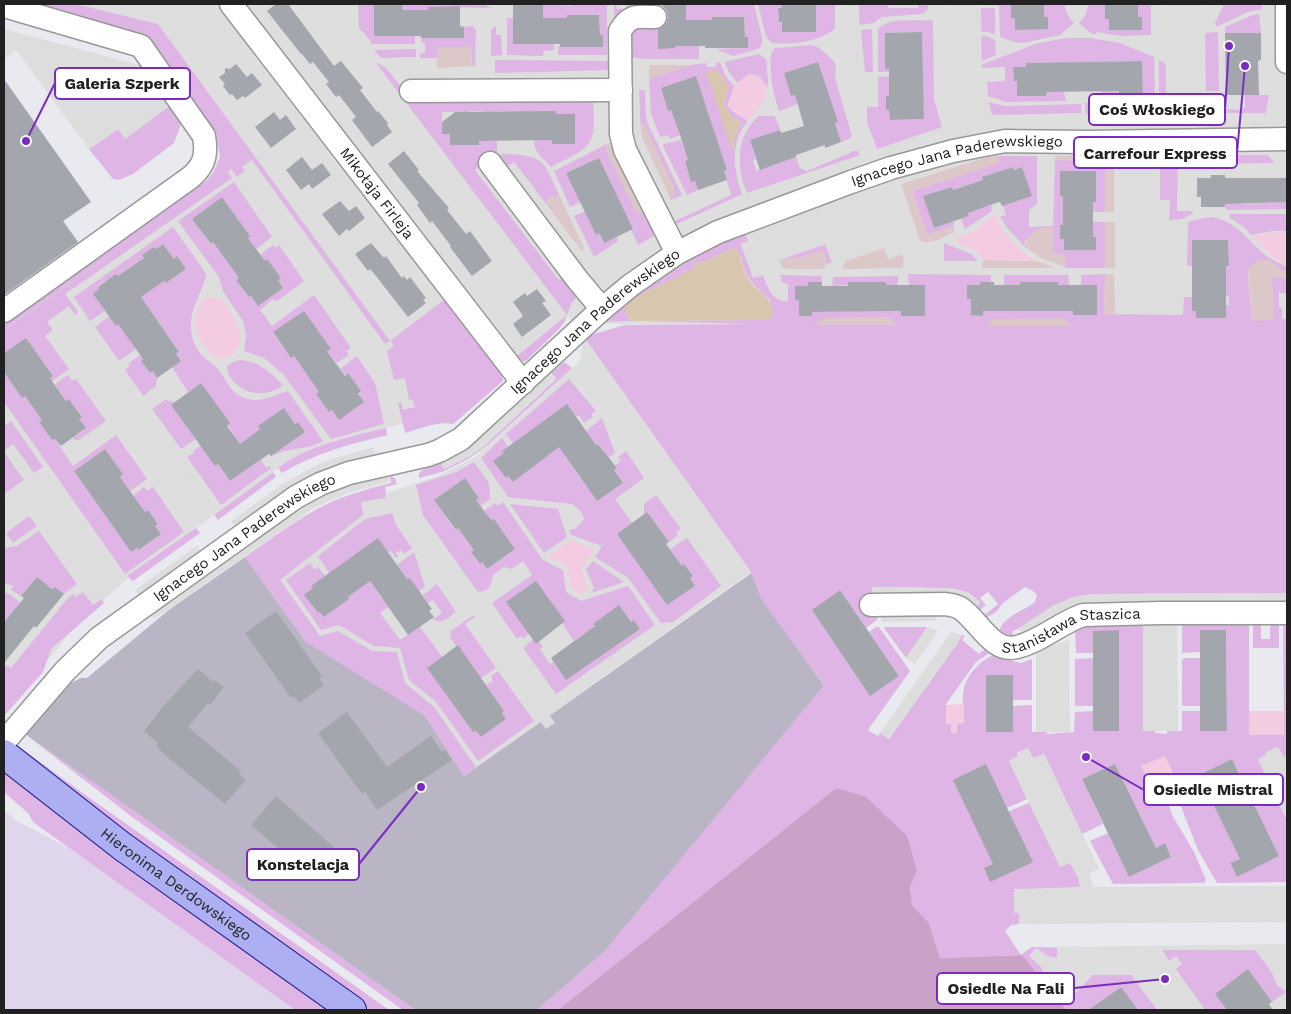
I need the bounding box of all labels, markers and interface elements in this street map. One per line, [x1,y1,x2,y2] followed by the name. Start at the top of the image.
[55,68,190,99] callout: Galeria Szperk
[64,74,180,93] text: Galeria Szperk
[1089,94,1225,125] callout: Coś Włoskiego
[1099,100,1215,119] text: Coś Włoskiego
[849,132,1063,190] street label: Ignacego Jana Paderewskiego
[1074,137,1237,168] callout: Carrefour Express
[336,144,418,243] street label: Mikołaja Firleja
[1084,144,1227,163] text: Carrefour Express
[507,245,683,398] street label: Ignacego Jana Paderewskiego
[150,470,338,605] street label: Ignacego Jana Paderewskiego
[1000,605,1141,657] street label: Stanisława Staszica
[1144,774,1283,805] callout: Osiedle Mistral
[1153,780,1273,799] text: Osiedle Mistral
[97,824,255,945] street label: Hieronima Derdowskiego
[247,849,359,880] callout: Konstelacja
[257,855,350,874] text: Konstelacja
[937,973,1074,1004] callout: Osiedle Na Fali
[947,979,1065,998] text: Osiedle Na Fali

